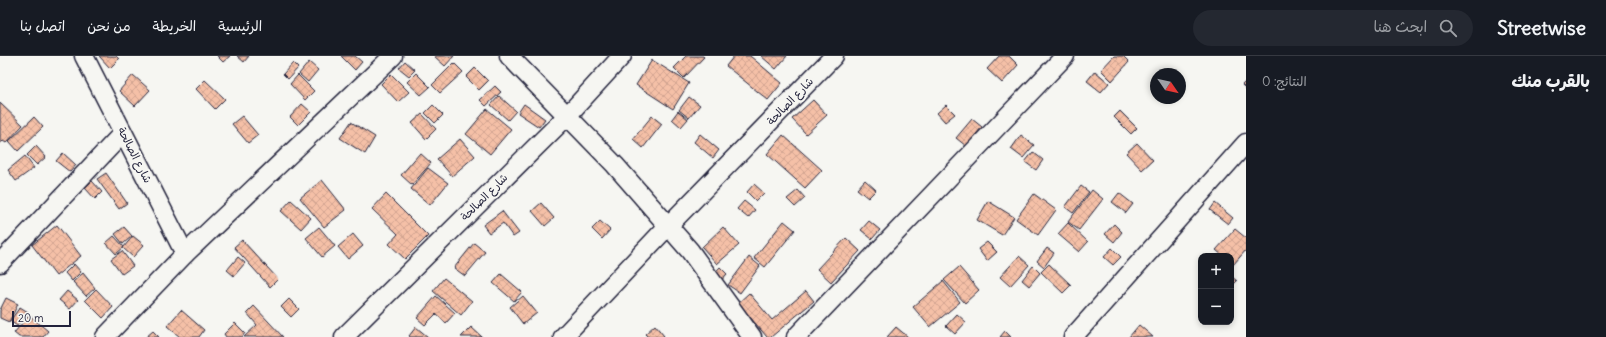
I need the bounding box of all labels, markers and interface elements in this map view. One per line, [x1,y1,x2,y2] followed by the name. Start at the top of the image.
[1193,10,1473,46] search box
[1497,16,1586,40] text: Streetwise
[20,17,65,35] text: اتصل بنا
[87,17,131,35] text: من نحن
[153,17,196,35] text: الخريطة
[218,17,262,35] text: الرئيسية
[1373,17,1427,36] text: ابحث هنا
[1437,17,1459,39] icon: search
[1150,68,1186,104] north arrow
[1511,70,1590,92] text: بالقرب منك
[1262,73,1307,90] text: النتائج: 0
[764,74,818,129] street label: شارع الصالحة
[113,125,155,186] street label: شارع الصالحة
[458,171,512,225] street label: شارع الصالحة
[1198,253,1234,325] map controls
[1198,253,1234,289] button: +
[1198,289,1234,325] button: −
[12,309,71,328] scale bar
[18,311,44,325] text: 20 m

